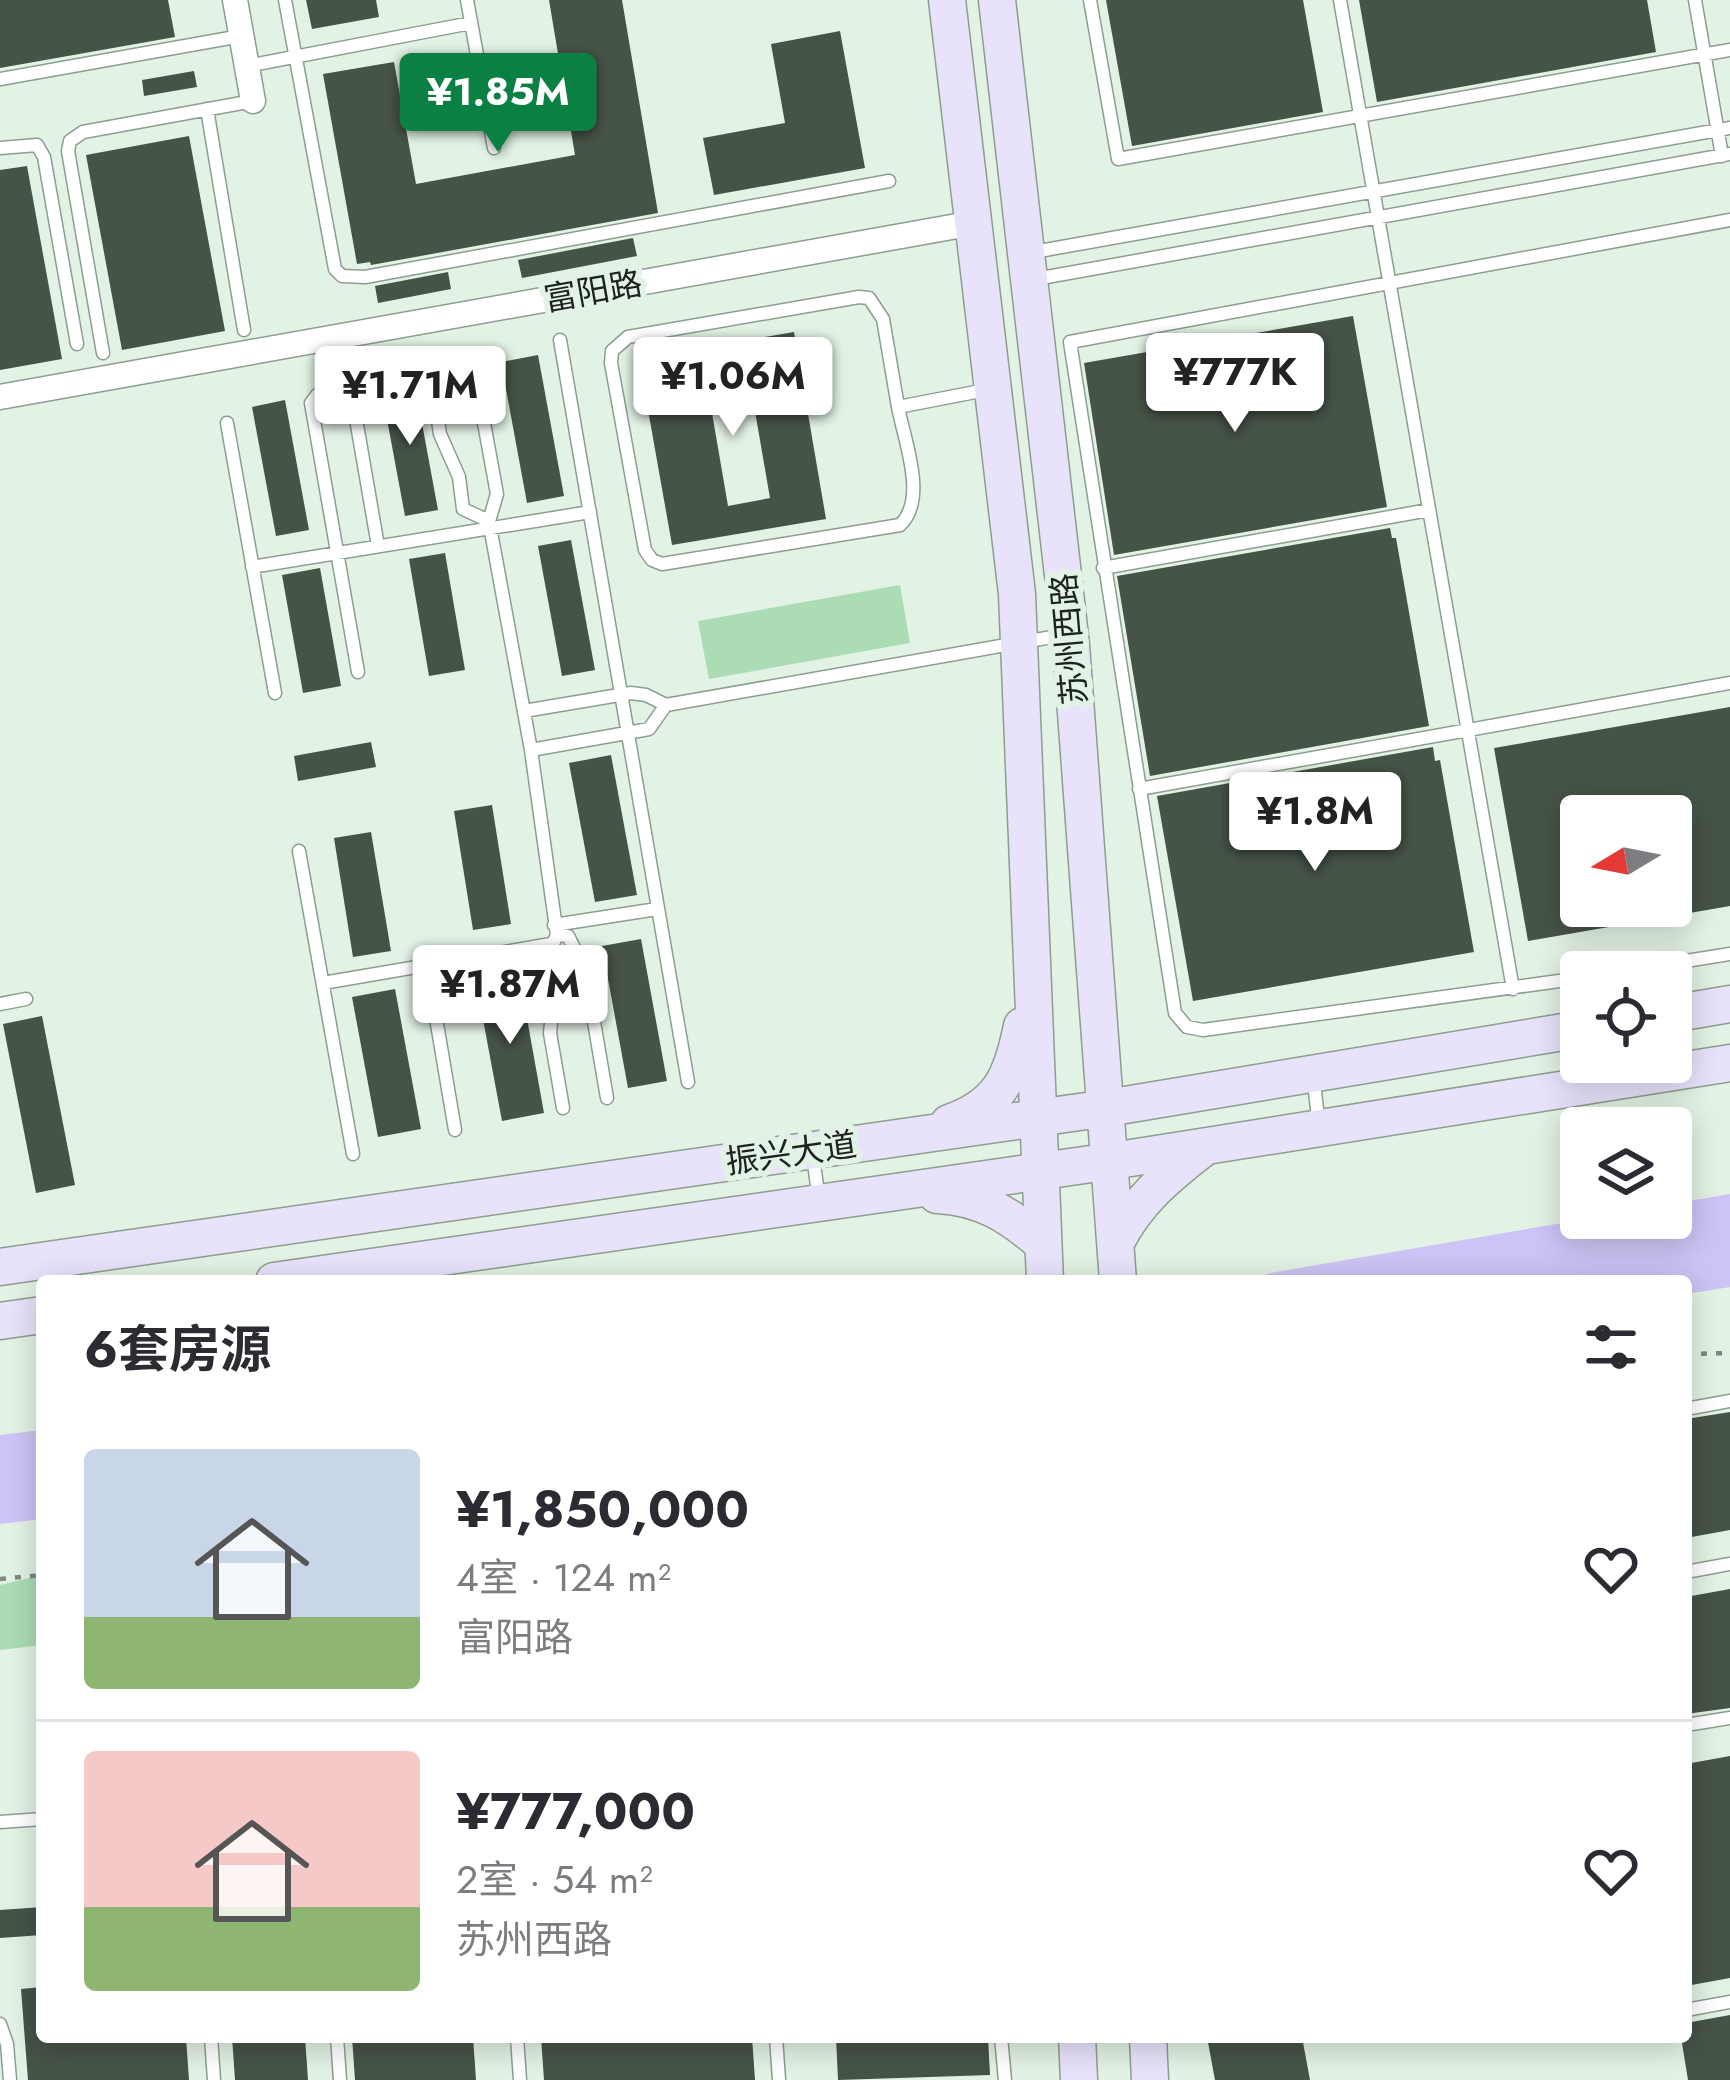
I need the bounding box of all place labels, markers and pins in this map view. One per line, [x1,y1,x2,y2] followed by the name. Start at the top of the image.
[400,53,596,155] pin: ¥1.85M
[1151,333,1319,435] pin: ¥777K
[635,337,831,439] pin: ¥1.06M
[312,346,508,448] pin: ¥1.71M
[1231,772,1399,874] pin: ¥1.8M
[412,945,608,1047] pin: ¥1.87M

